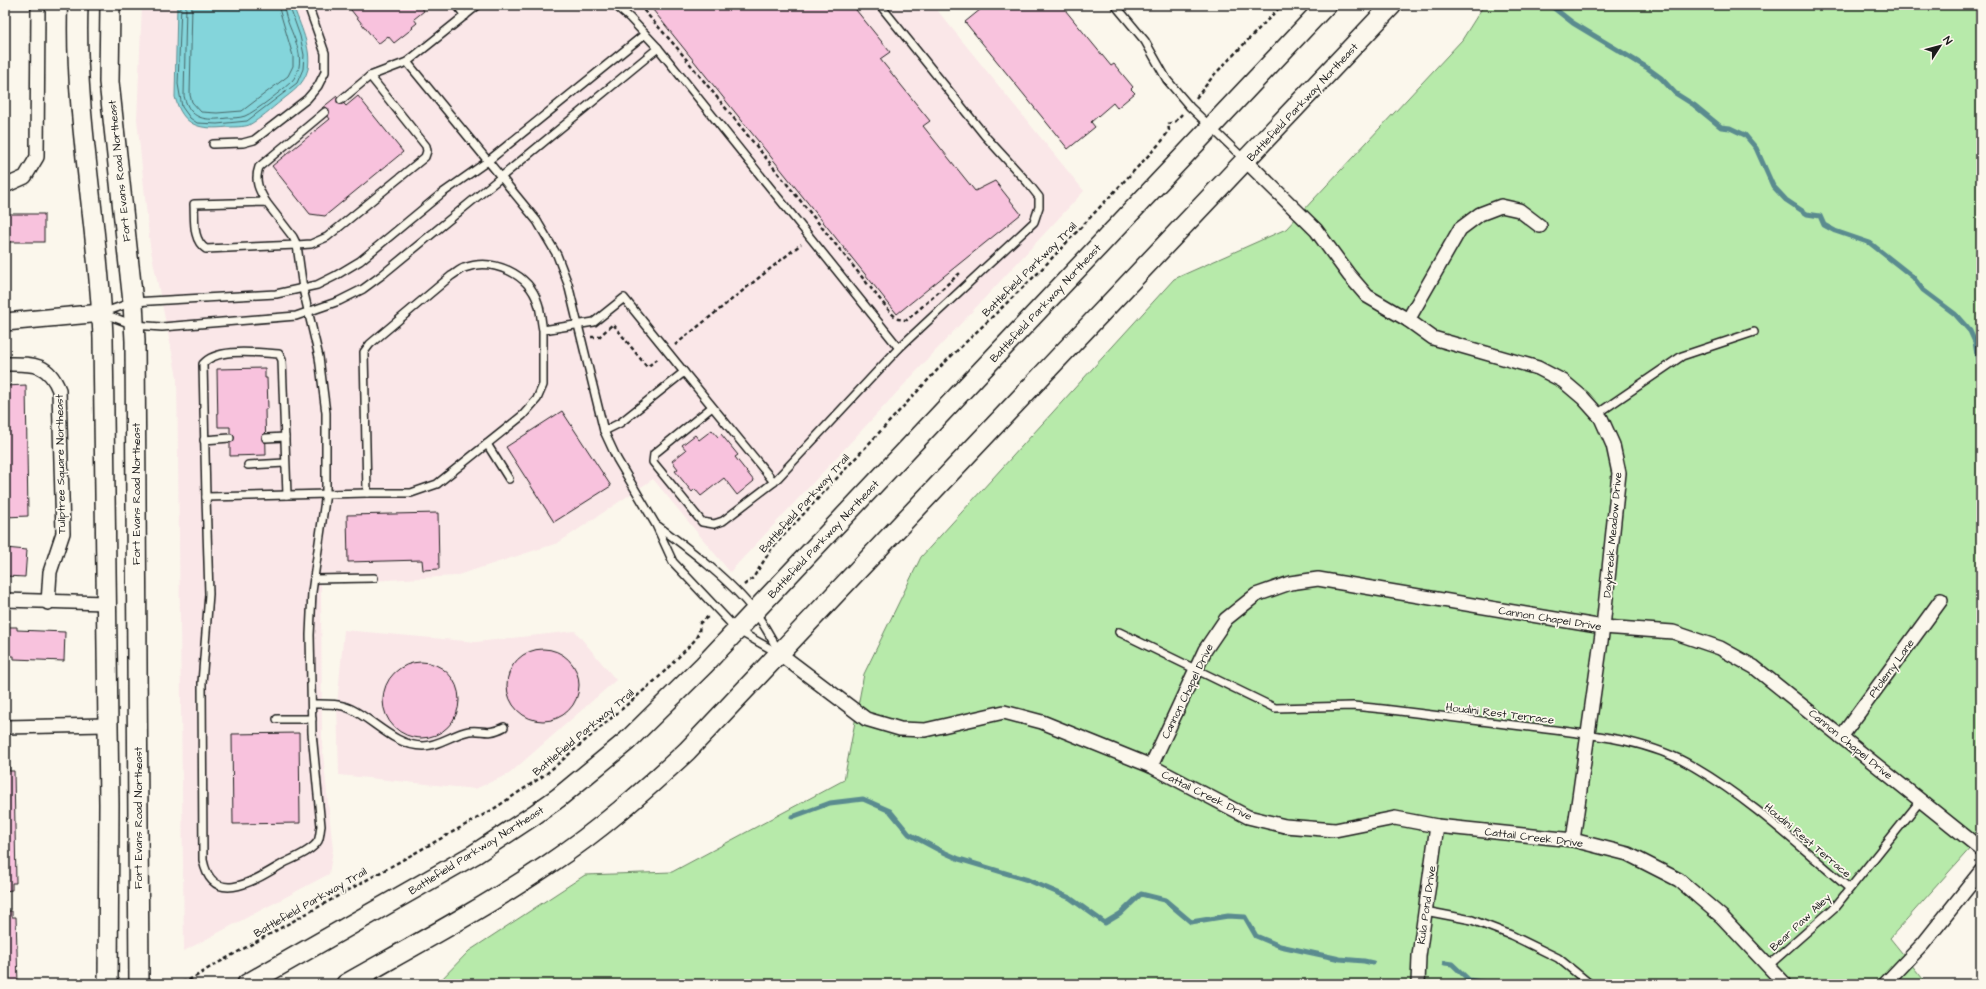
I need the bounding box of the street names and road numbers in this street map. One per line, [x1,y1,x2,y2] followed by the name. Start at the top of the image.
[1243,39,1362,165] street label: Battlefield Parkway Northeast
[105,99,134,242] street label: Fort Evans Road Northeast
[979,219,1081,321] street label: Battlefield Parkway Trail
[986,240,1105,366] street label: Battlefield Parkway Northeast
[52,393,69,534] street label: Tuliptree Square Northeast
[129,422,144,565] street label: Fort Evans Road Northeast
[756,450,854,557] street label: Battlefield Parkway Trail
[1600,472,1626,599] street label: Daybreak Meadow Drive
[764,476,883,602] street label: Battlefield Parkway Northeast
[1497,603,1603,634] street label: Cannon Chapel Drive
[1865,636,1919,701] street label: Ptolemy Lane
[1158,641,1217,741] street label: Cannon Chapel Drive
[529,685,638,780] street label: Battlefield Parkway Trail
[1445,699,1555,728] street label: Houdini Rest Terrace
[1806,706,1896,783] street label: Cannon Chapel Drive
[131,746,146,889] street label: Fort Evans Road Northeast
[1159,767,1255,824] street label: Cattail Creek Drive
[1761,800,1854,881] street label: Houdini Rest Terrace
[406,802,548,899] street label: Battlefield Parkway Northeast
[1484,824,1584,851] street label: Cattail Creek Drive
[251,864,370,942] street label: Battlefield Parkway Trail
[1414,865,1439,945] street label: Kula Pond Drive
[1767,890,1835,955] street label: Bear Paw Alley

